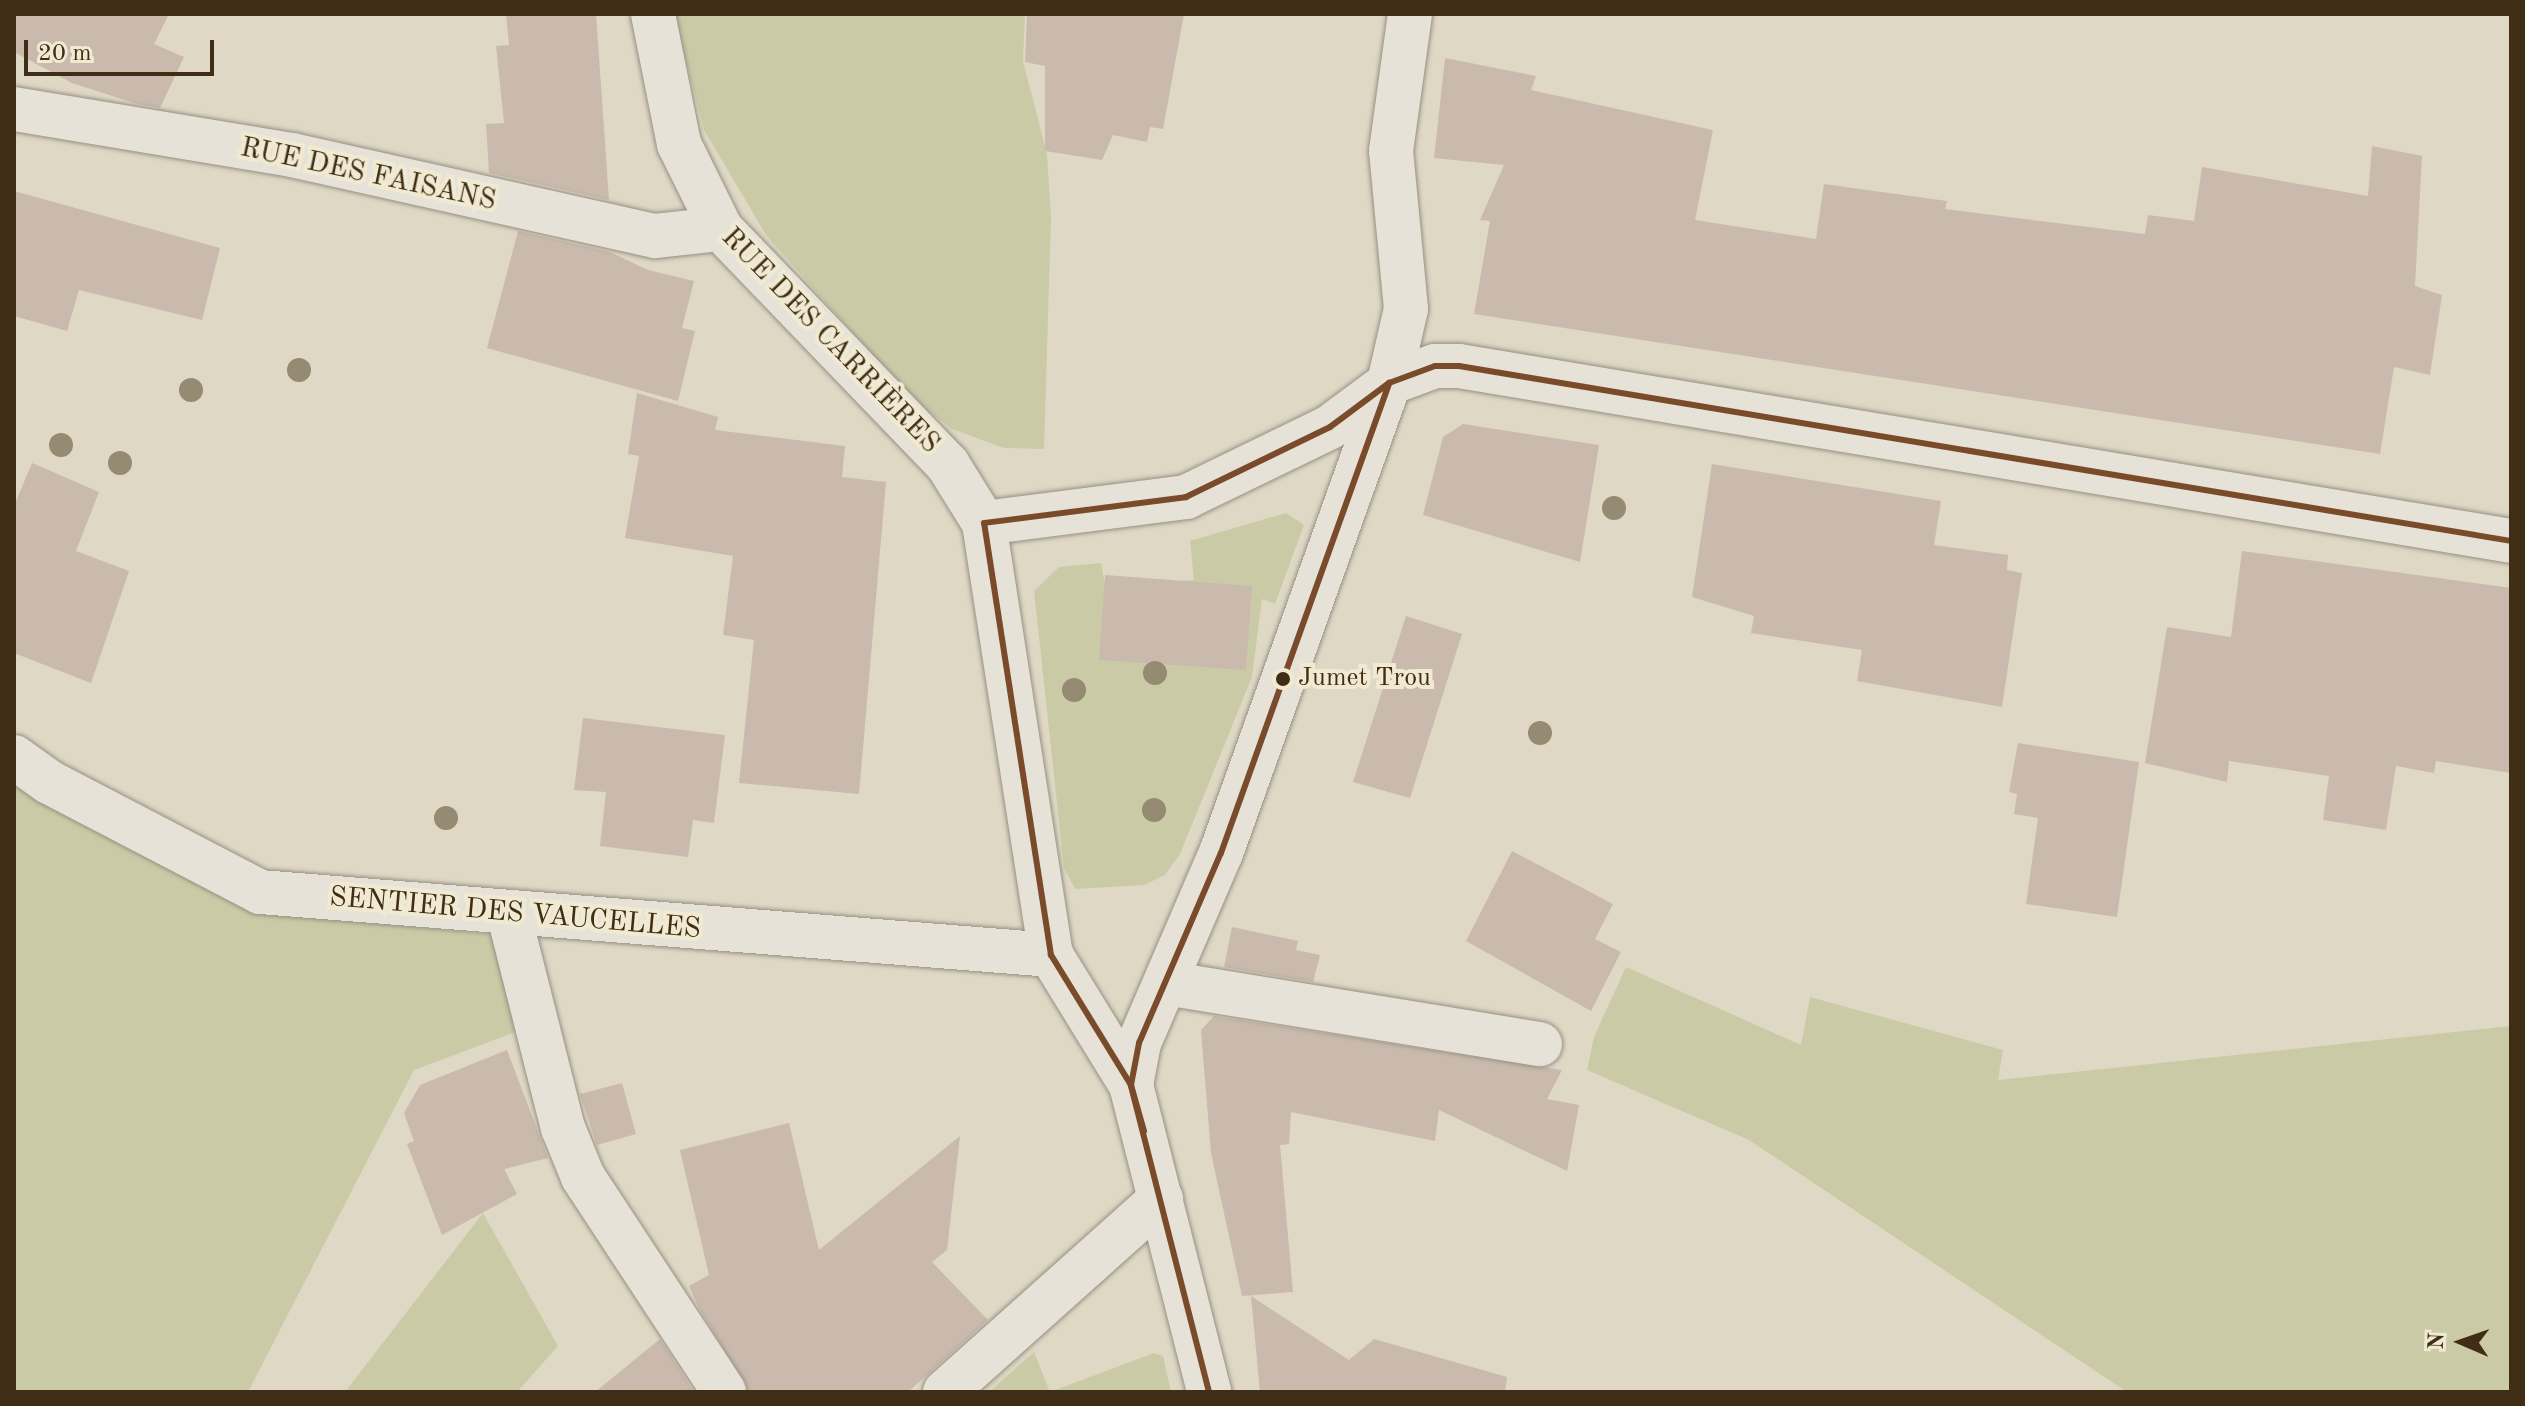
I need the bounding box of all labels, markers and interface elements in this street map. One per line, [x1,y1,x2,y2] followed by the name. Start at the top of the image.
[28,24,218,74] scale bar
[38,42,92,66] text: 20 m
[237,132,499,218] street label: RUE DES FAISANS
[714,221,946,461] street label: RUE DES CARRIÈRES
[1298,663,1431,695] place label: Jumet Trou
[1275,671,1291,687] marker: Jumet Trou
[328,881,702,947] street label: SENTIER DES VAUCELLES
[2421,1302,2501,1382] north arrow
[2426,1332,2448,1350] text: N

